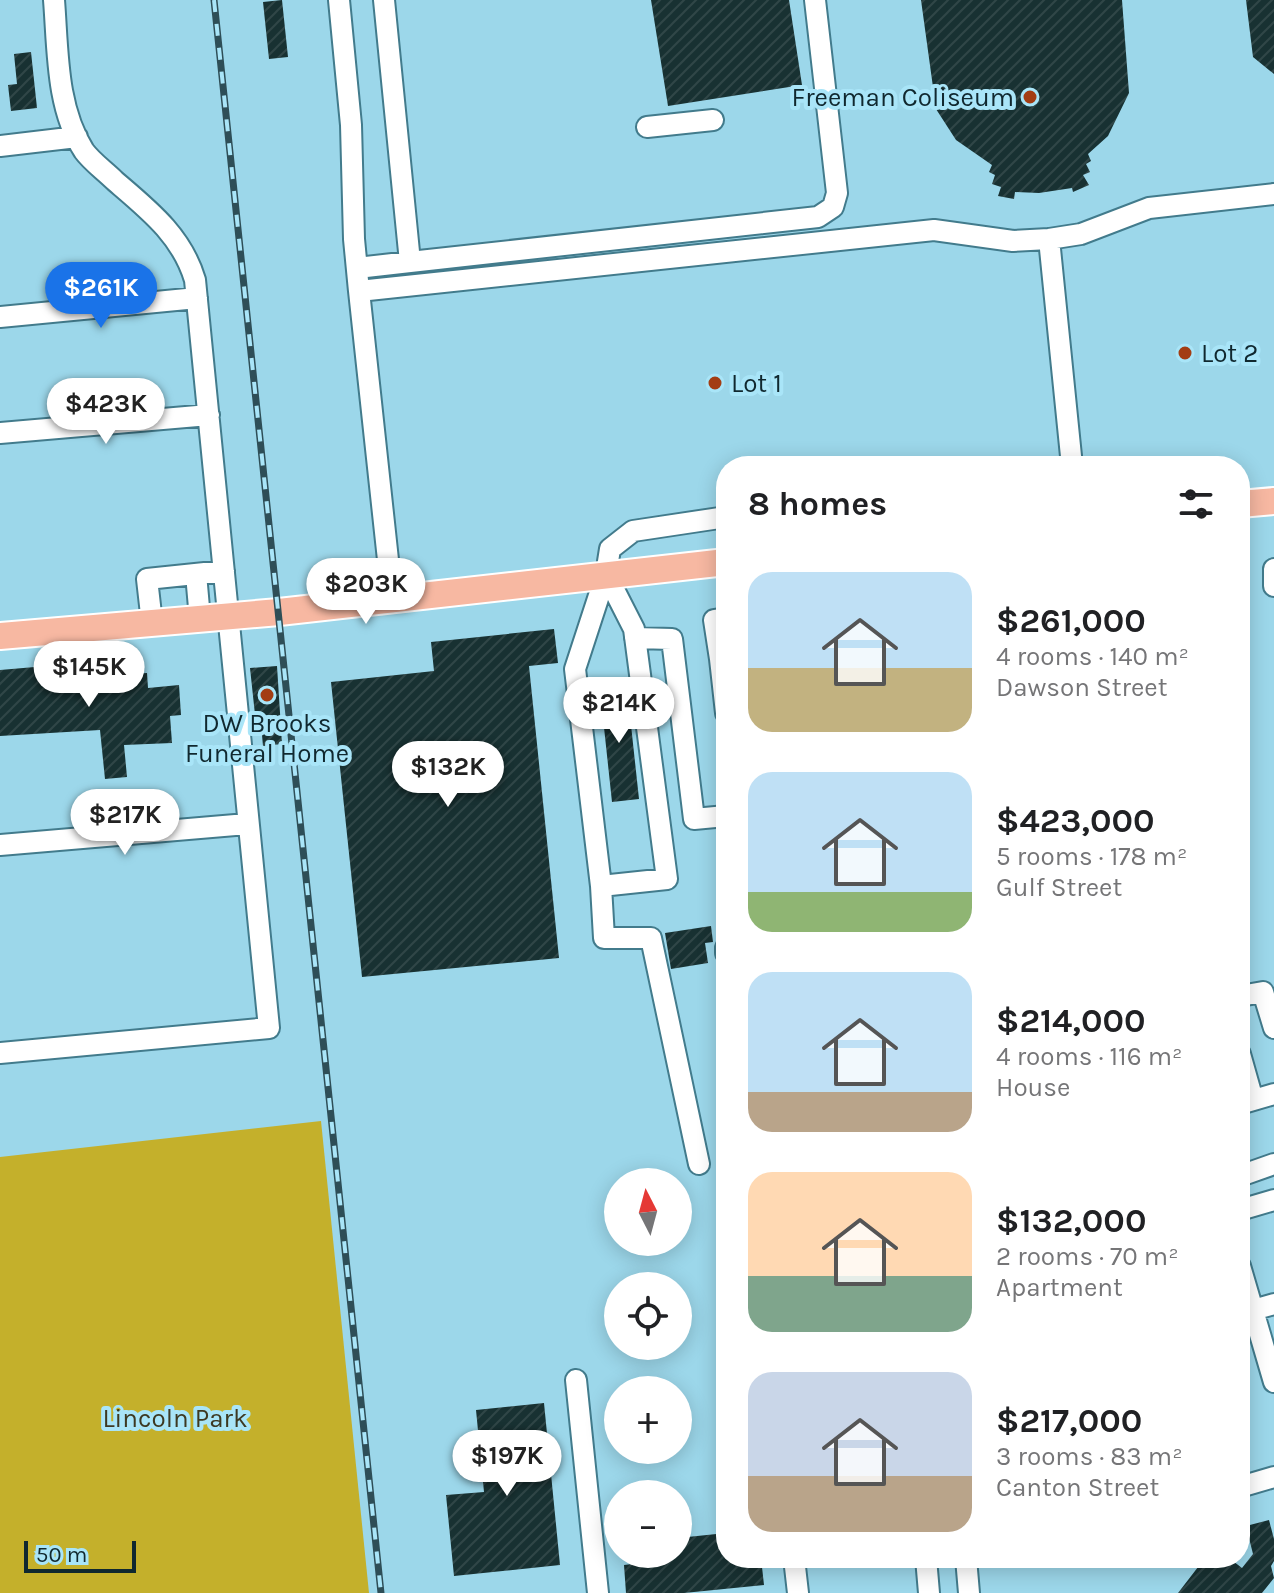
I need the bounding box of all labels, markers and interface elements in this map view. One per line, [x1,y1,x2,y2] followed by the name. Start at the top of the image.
[792,82,1014,113] place label: Freeman Coliseum
[1021,88,1039,106] marker: Freeman Coliseum
[45,262,157,330] pin: $261K
[63,272,139,303] text: $261K
[1201,338,1258,369] place label: Lot 2
[1176,344,1194,362] marker: Lot 2
[731,368,782,399] place label: Lot 1
[706,374,724,392] marker: Lot 1
[50,378,162,446] pin: $423K
[65,388,147,419] text: $423K
[1174,482,1218,526] icon: filters
[748,484,887,524] text: 8 homes
[310,558,422,626] pin: $203K
[324,568,408,599] text: $203K
[996,601,1146,641] text: $261,000
[812,604,908,700] icon: home
[33,641,145,709] pin: $145K
[996,641,1189,672] text: 4 rooms · 140 m²
[52,651,126,682] text: $145K
[996,672,1167,703] text: Dawson Street
[563,677,675,745] pin: $214K
[258,686,276,704] marker: DW Brooks Funeral Home
[581,687,657,718] text: $214K
[185,708,349,769] place label: DW Brooks Funeral Home
[392,741,504,809] pin: $132K
[410,751,486,782] text: $132K
[69,789,181,857] pin: $217K
[89,799,161,830] text: $217K
[996,801,1155,841] text: $423,000
[812,804,908,900] icon: home
[996,841,1187,872] text: 5 rooms · 178 m²
[996,872,1122,903] text: Gulf Street
[996,1001,1145,1041] text: $214,000
[812,1004,908,1100] icon: home
[996,1041,1183,1072] text: 4 rooms · 116 m²
[996,1072,1070,1103] text: House
[604,1168,692,1256] north arrow
[604,1168,692,1568] map controls
[996,1201,1146,1241] text: $132,000
[812,1204,908,1300] icon: home
[996,1241,1179,1272] text: 2 rooms · 70 m²
[604,1272,692,1360] button: locate
[996,1272,1123,1303] text: Apartment
[604,1376,692,1464] button: +
[996,1401,1142,1441] text: $217,000
[102,1403,248,1434] park label: Lincoln Park
[812,1404,908,1500] icon: home
[451,1430,563,1498] pin: $197K
[471,1440,543,1471] text: $197K
[996,1441,1183,1472] text: 3 rooms · 83 m²
[996,1472,1159,1503] text: Canton Street
[604,1480,692,1568] button: −
[24,1537,136,1573] scale bar
[36,1542,87,1568] text: 50 m

